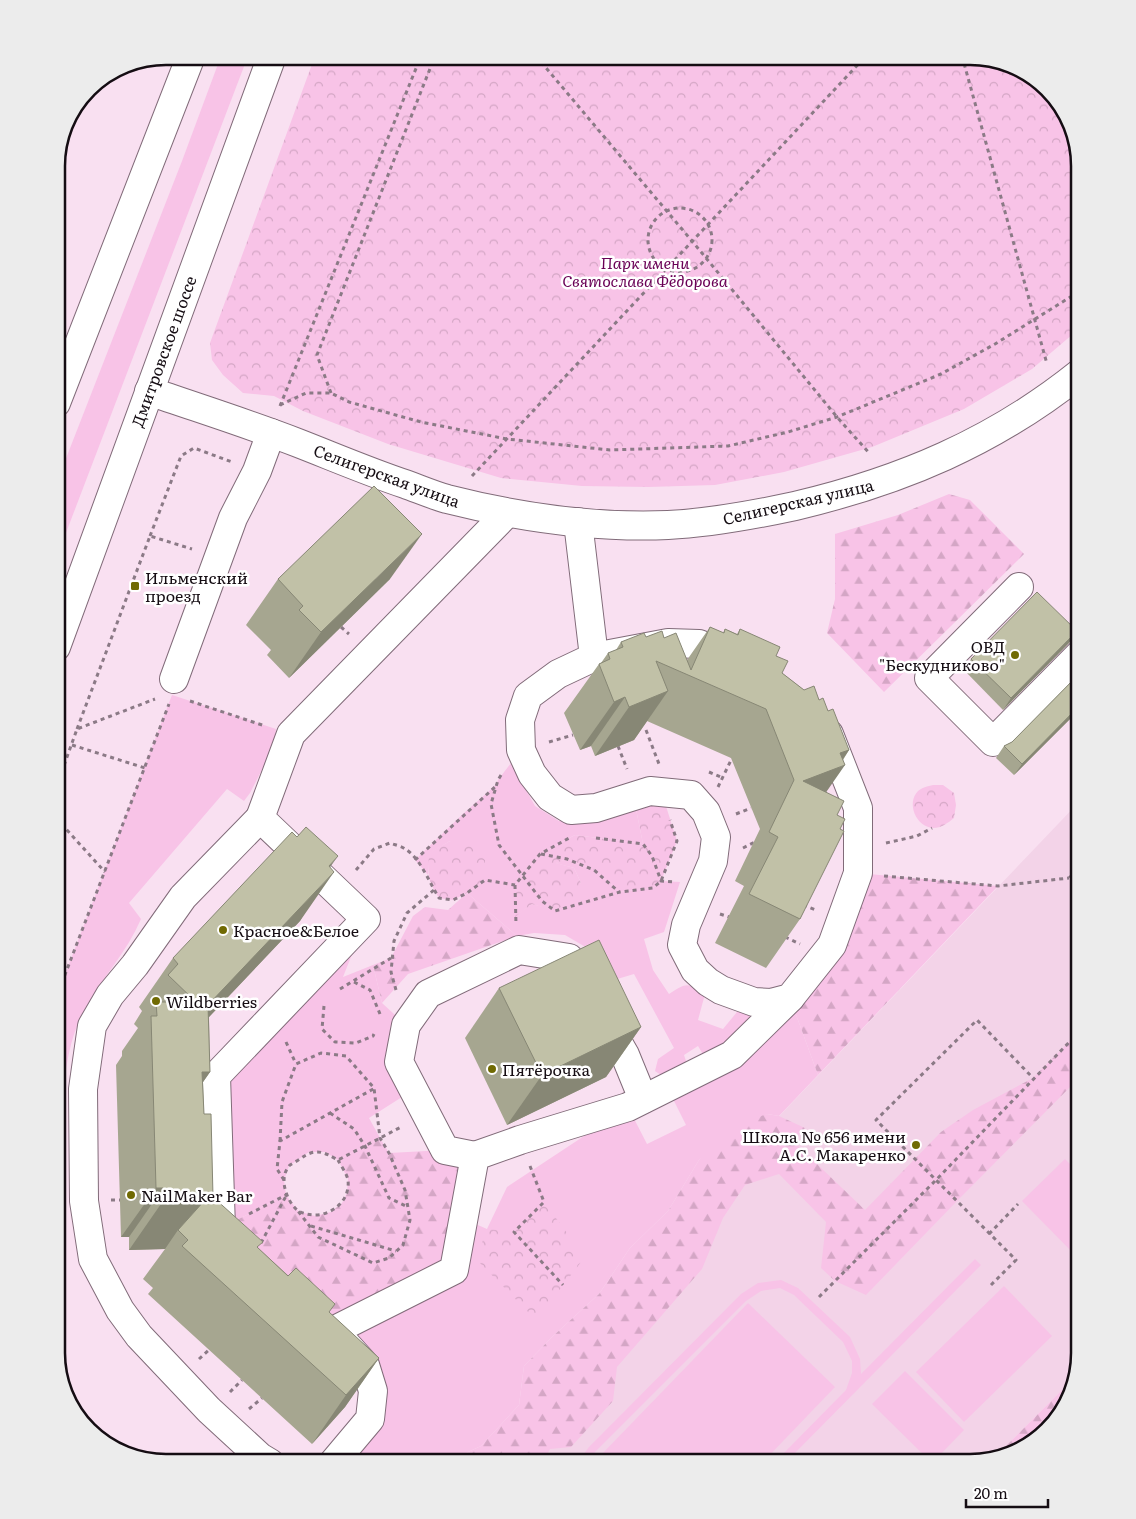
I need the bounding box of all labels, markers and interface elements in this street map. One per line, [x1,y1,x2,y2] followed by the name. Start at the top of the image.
[562,250,729,292] park label: Парк имени Святослава Фёдорова
[124,272,202,430] street label: Дмитровское шоссе
[310,437,464,513] street label: Селигерская улица
[720,472,876,530] street label: Селигерская улица
[145,565,248,607] place label: Ильменский проезд
[129,580,141,592] marker: Ильменский проезд
[879,634,1005,676] place label: ОВД "Бескудниково"
[1009,649,1021,661] marker: ОВД "Бескудниково"
[233,918,359,942] place label: Красное&Белое
[217,924,229,936] marker: Красное&Белое
[166,989,257,1013] place label: Wildberries
[150,995,162,1007] marker: Wildberries
[502,1057,590,1081] place label: Пятёрочка
[486,1063,498,1075] marker: Пятёрочка
[742,1124,906,1166] place label: Школа № 656 имени А.С. Макаренко
[910,1139,922,1151] marker: Школа № 656 имени А.С. Макаренко
[141,1183,253,1207] place label: NailMaker Bar
[125,1189,137,1201] marker: NailMaker Bar
[966,1476,1048,1508] scale bar
[974,1481,1008,1504] text: 20 m

